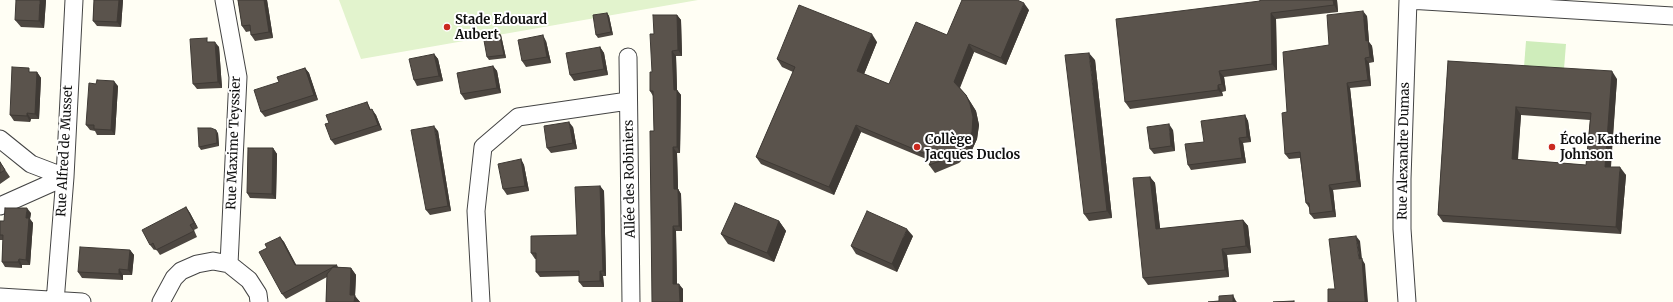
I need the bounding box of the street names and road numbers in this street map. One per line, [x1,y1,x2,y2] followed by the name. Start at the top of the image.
[224,76,244,210] street label: Rue Maxime Teyssier
[1395,82,1413,220] street label: Rue Alexandre Dumas
[54,85,76,217] street label: Rue Alfred de Musset
[621,120,639,238] street label: Allée des Robiniers

